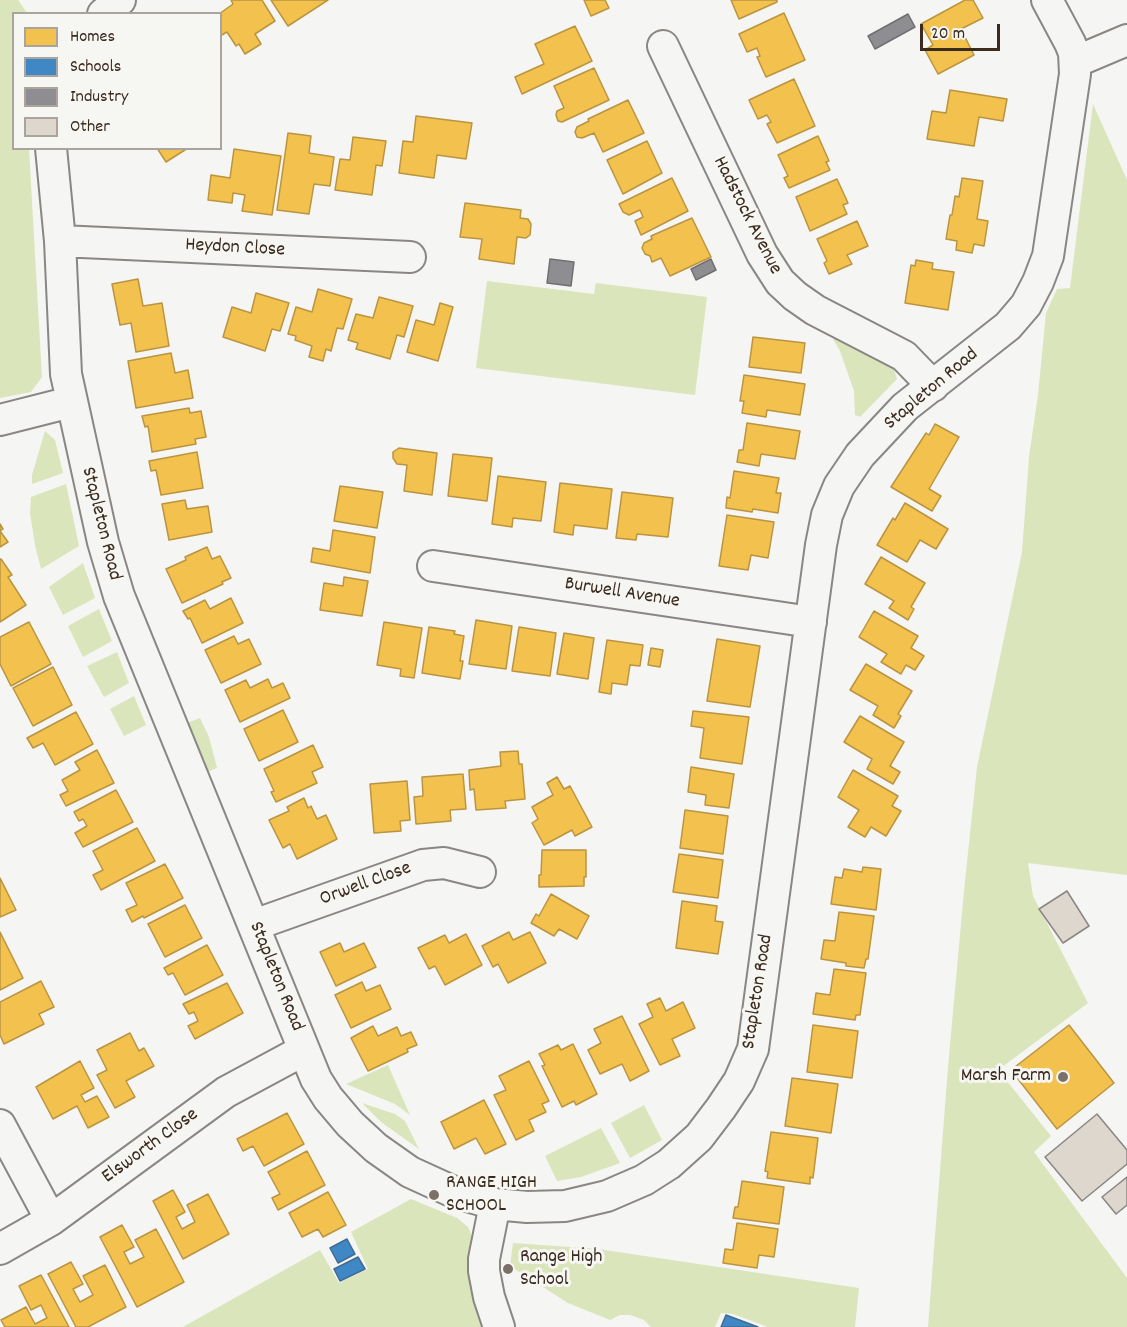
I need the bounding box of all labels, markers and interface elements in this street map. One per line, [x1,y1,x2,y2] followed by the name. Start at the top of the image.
[12,12,222,150] legend
[923,12,1002,50] scale bar
[931,22,965,47] text: 20 m
[70,25,115,50] text: Homes
[70,55,121,80] text: Schools
[70,85,128,110] text: Industry
[70,115,110,140] text: Other
[706,153,786,279] street label: Hadstock Avenue
[184,234,286,264] street label: Heydon Close
[880,344,984,436] street label: Stapleton Road
[74,465,126,583] street label: Stapleton Road
[563,573,681,615] street label: Burwell Avenue
[317,857,415,913] street label: Orwell Close
[242,919,308,1035] street label: Stapleton Road
[738,933,780,1051] street label: Stapleton Road
[961,1065,1051,1089] place label: Marsh Farm
[1056,1070,1070,1084] marker: Marsh Farm
[98,1104,204,1190] street label: Elsworth Close
[446,1172,537,1219] place label: RANGE HIGH SCHOOL
[427,1188,441,1202] marker: RANGE HIGH SCHOOL
[520,1246,602,1293] place label: Range High School
[501,1262,515,1276] marker: Range High School

